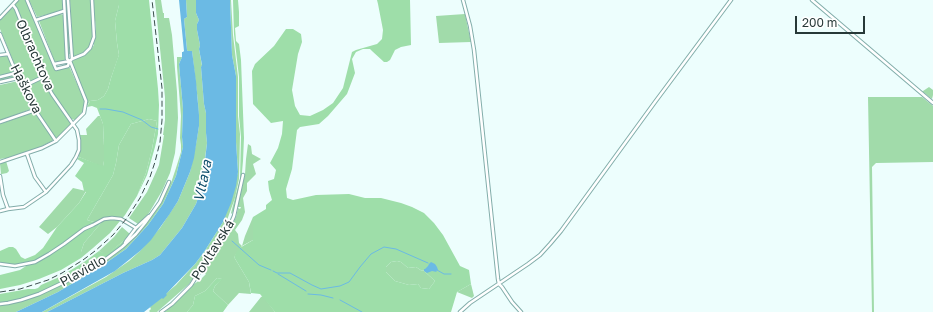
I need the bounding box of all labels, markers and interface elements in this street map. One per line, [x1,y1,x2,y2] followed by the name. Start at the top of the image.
[797,8,867,34] scale bar
[802,15,837,30] text: 200 m
[12,17,58,93] street label: Olbrachtova
[7,62,45,116] street label: Haškova
[190,159,216,203] water label: Vltava
[188,217,238,283] street label: Povltavská
[57,252,109,290] street label: Plavidlo

